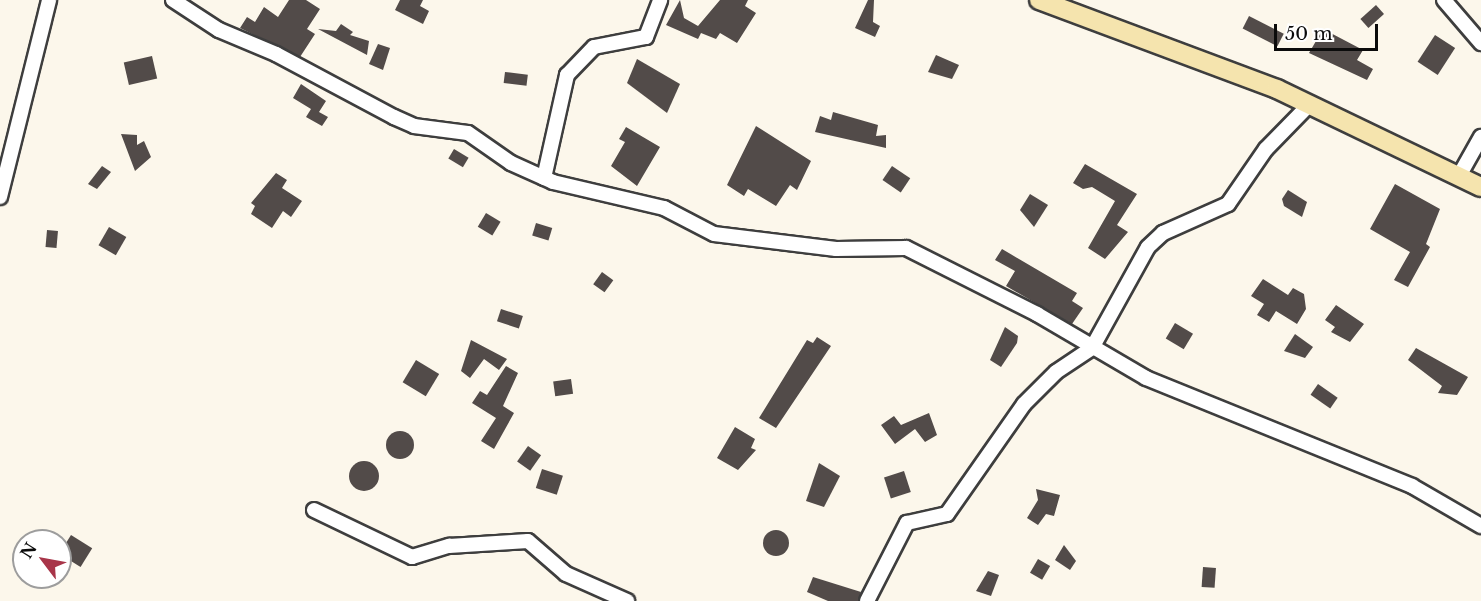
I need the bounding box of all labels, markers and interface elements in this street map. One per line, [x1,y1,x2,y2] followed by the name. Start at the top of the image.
[1277,12,1380,50] scale bar
[1285,23,1333,45] text: 50 m
[12,529,72,589] north arrow
[16,539,41,562] text: N

